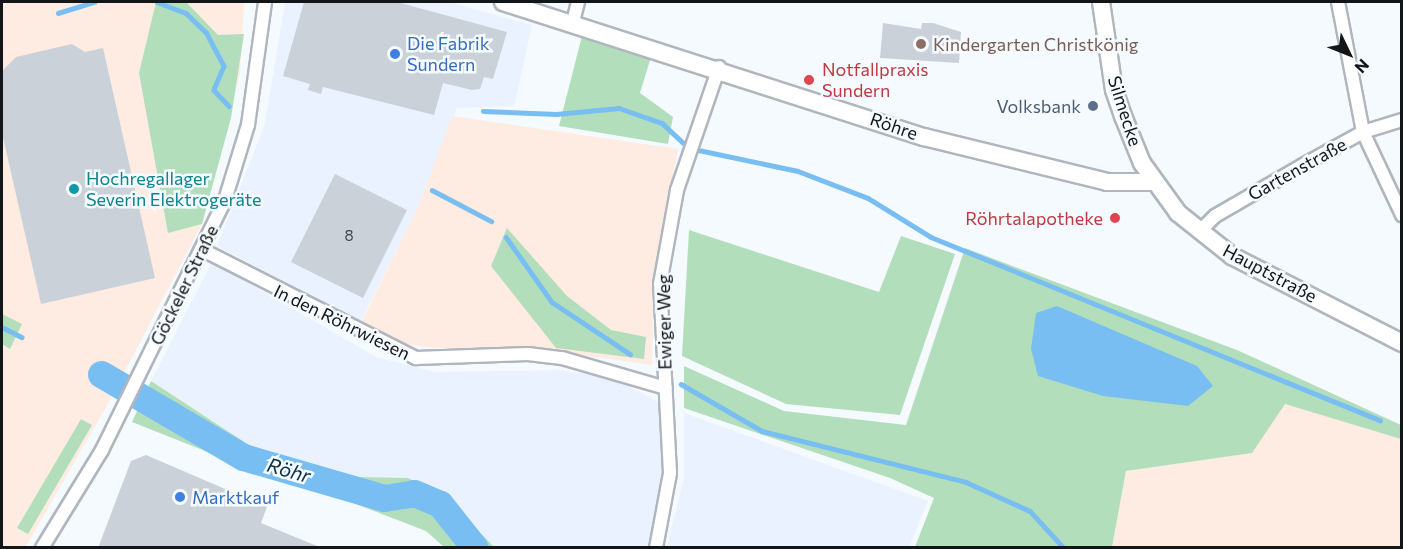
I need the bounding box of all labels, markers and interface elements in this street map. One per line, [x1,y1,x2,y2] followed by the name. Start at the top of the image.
[1319,24,1379,84] north arrow
[407,33,489,76] place label: Die Fabrik Sundern
[933,33,1139,55] place label: Kindergarten Christkönig
[914,37,928,51] marker: Kindergarten Christkönig
[388,47,402,61] marker: Die Fabrik Sundern
[1351,56,1374,77] text: N
[822,59,929,101] place label: Notfallpraxis Sundern
[800,71,818,89] marker: Notfallpraxis Sundern
[1103,73,1147,149] street label: Silmecke
[996,95,1081,117] place label: Volksbank
[1086,99,1100,113] marker: Volksbank
[867,108,921,144] street label: Röhre
[1244,133,1350,205] street label: Gartenstraße
[86,168,261,210] place label: Hochregallager Severin Elektrogeräte
[67,182,81,196] marker: Hochregallager Severin Elektrogeräte
[965,207,1103,229] place label: Röhrtalapotheke
[1108,211,1122,225] marker: Röhrtalapotheke
[146,221,222,349] street label: Göckeler Straße
[344,227,354,245] house number: 8
[1219,239,1321,307] street label: Hauptstraße
[652,274,676,370] street label: Ewiger Weg
[270,280,414,364] street label: In den Röhrwiesen
[264,452,314,488] water label: Röhr
[192,486,279,508] place label: Marktkauf
[173,490,187,504] marker: Marktkauf

